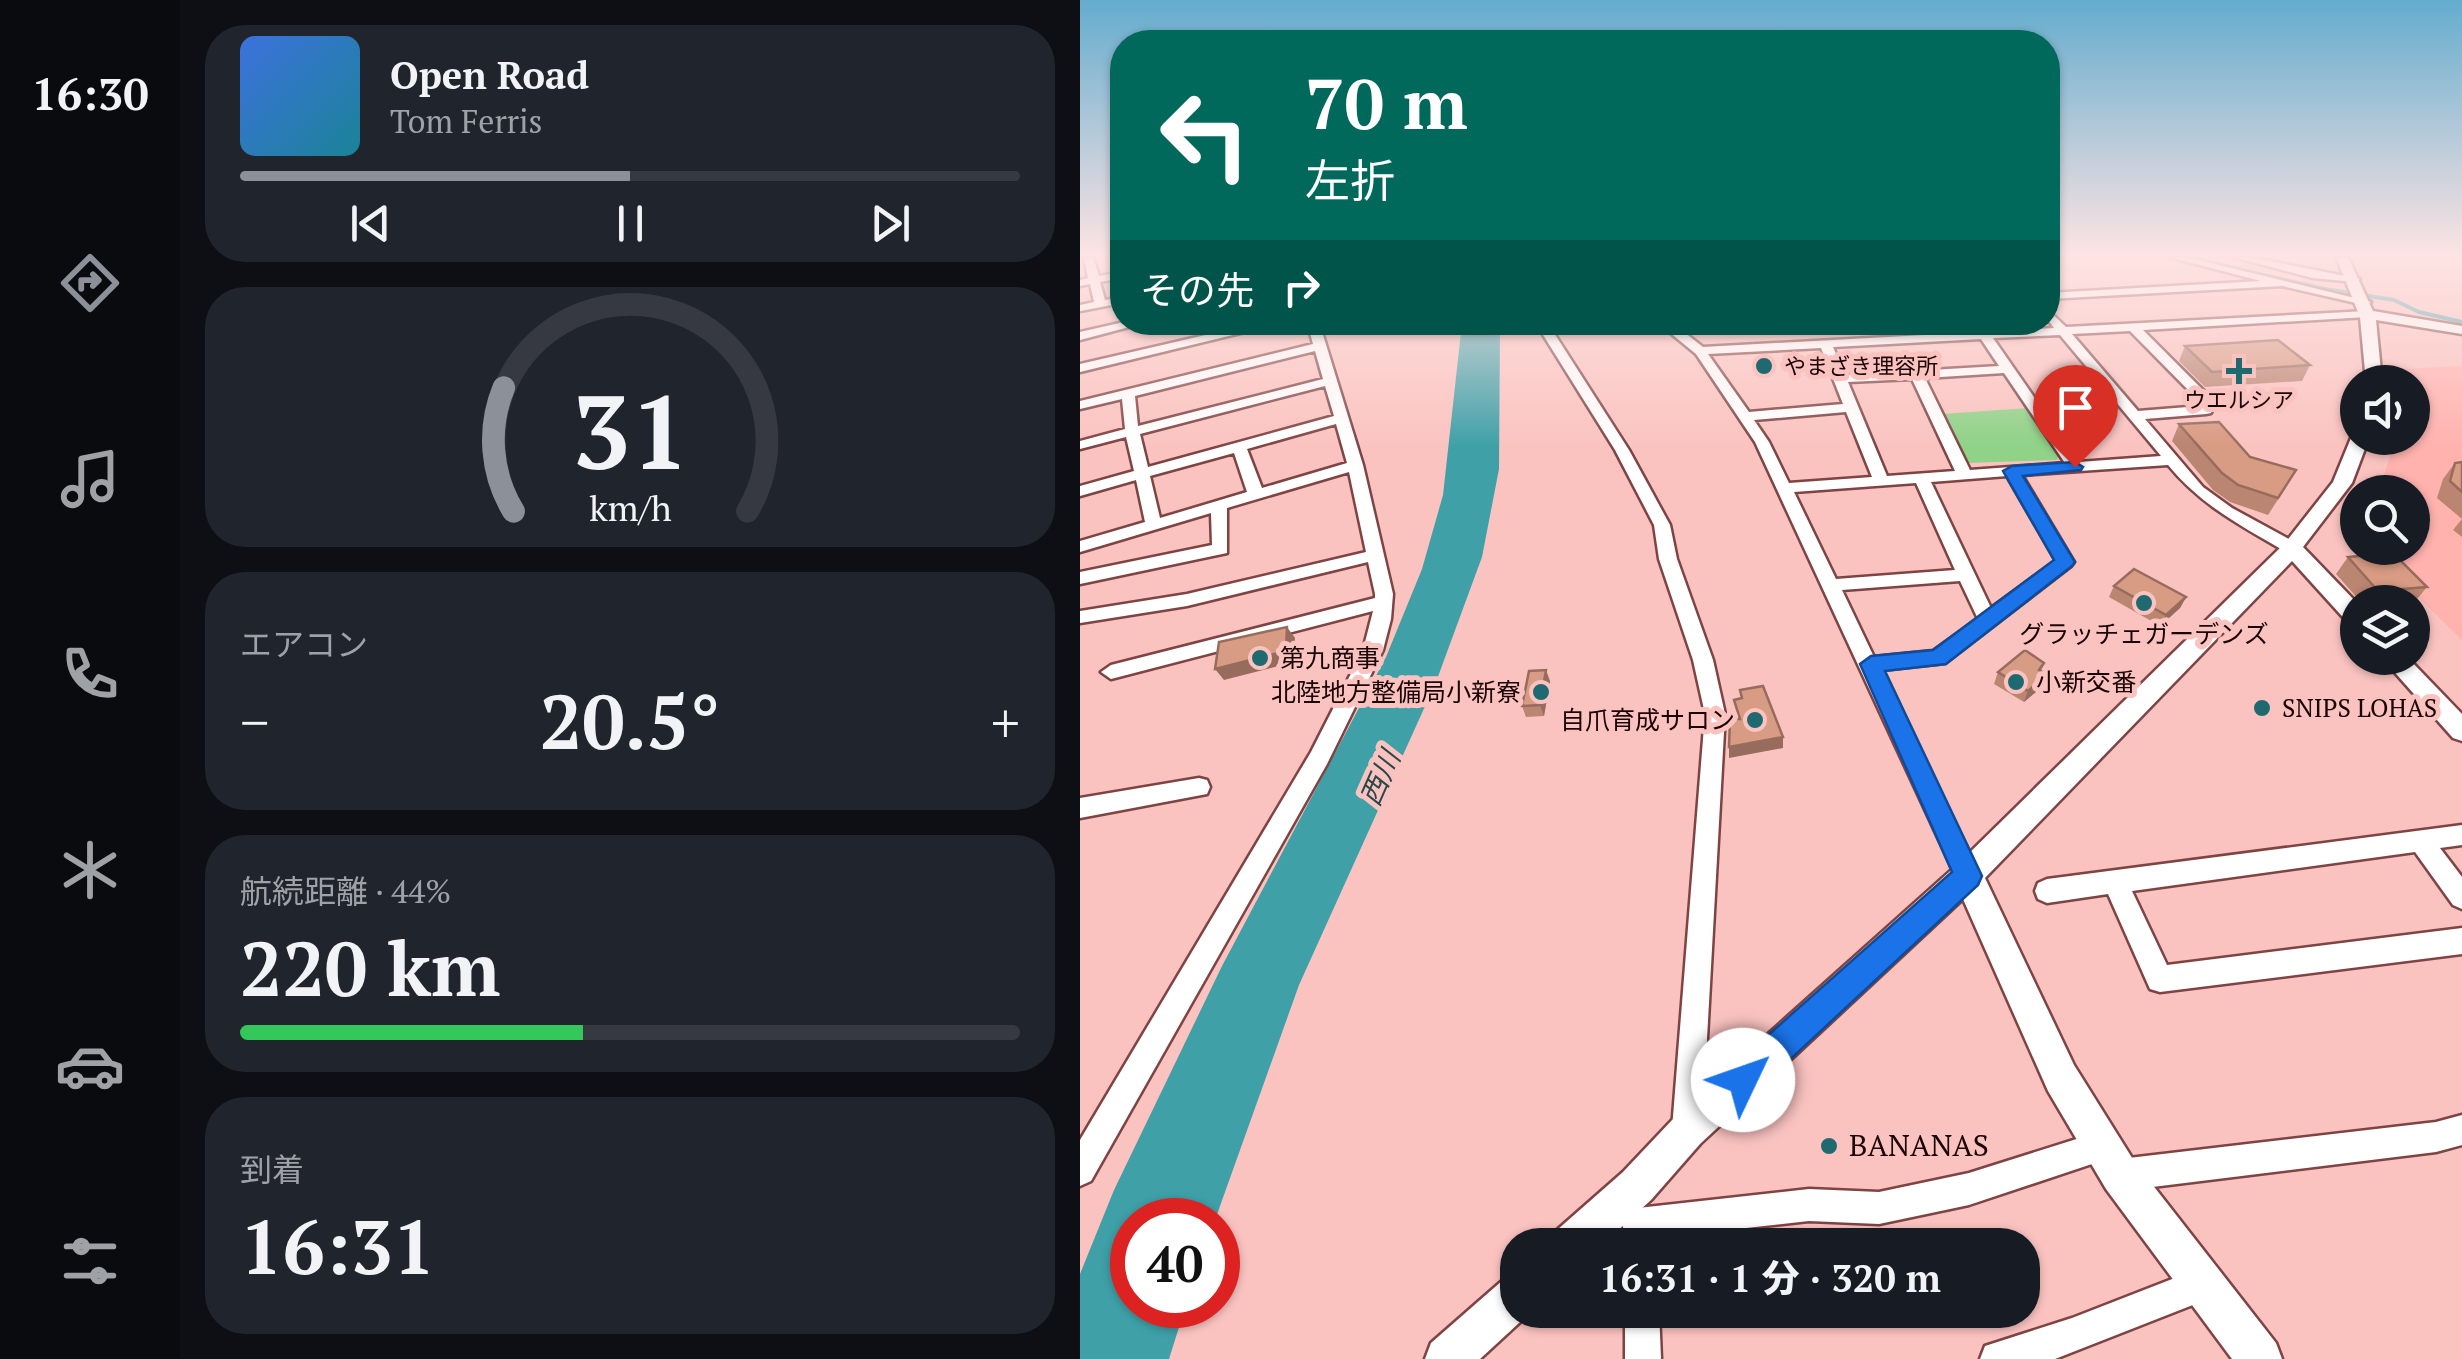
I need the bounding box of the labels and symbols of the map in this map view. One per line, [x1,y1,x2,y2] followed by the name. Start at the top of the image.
[1784,351,1938,380] place label: やまざき理容所
[1753,355,1775,377] marker: やまざき理容所
[2228,360,2250,382] marker: ウエルシア
[2033,365,2118,468] pin
[2184,385,2294,414] place label: ウエルシア
[2133,592,2155,614] marker: グラッチェガーデンズ
[2019,617,2269,650] place label: グラッチェガーデンズ
[1280,641,1380,674] place label: 第九商事
[1249,647,1271,669] marker: 第九商事
[2036,665,2136,698] place label: 小新交番
[2005,671,2027,693] marker: 小新交番
[1271,675,1521,708] place label: 北陸地方整備局小新寮
[1530,681,1552,703] marker: 北陸地方整備局小新寮
[2282,691,2437,724] place label: SNIPS LOHAS
[2251,697,2273,719] marker: SNIPS LOHAS
[1560,703,1735,736] place label: 自爪育成サロン
[1744,709,1766,731] marker: 自爪育成サロン
[1351,742,1409,811] water label: 西川
[1691,1028,1795,1132] position arrow
[1849,1125,1989,1165] place label: BANANAS
[1818,1135,1840,1157] marker: BANANAS
[1110,1198,1240,1328] speed limit sign: 40

